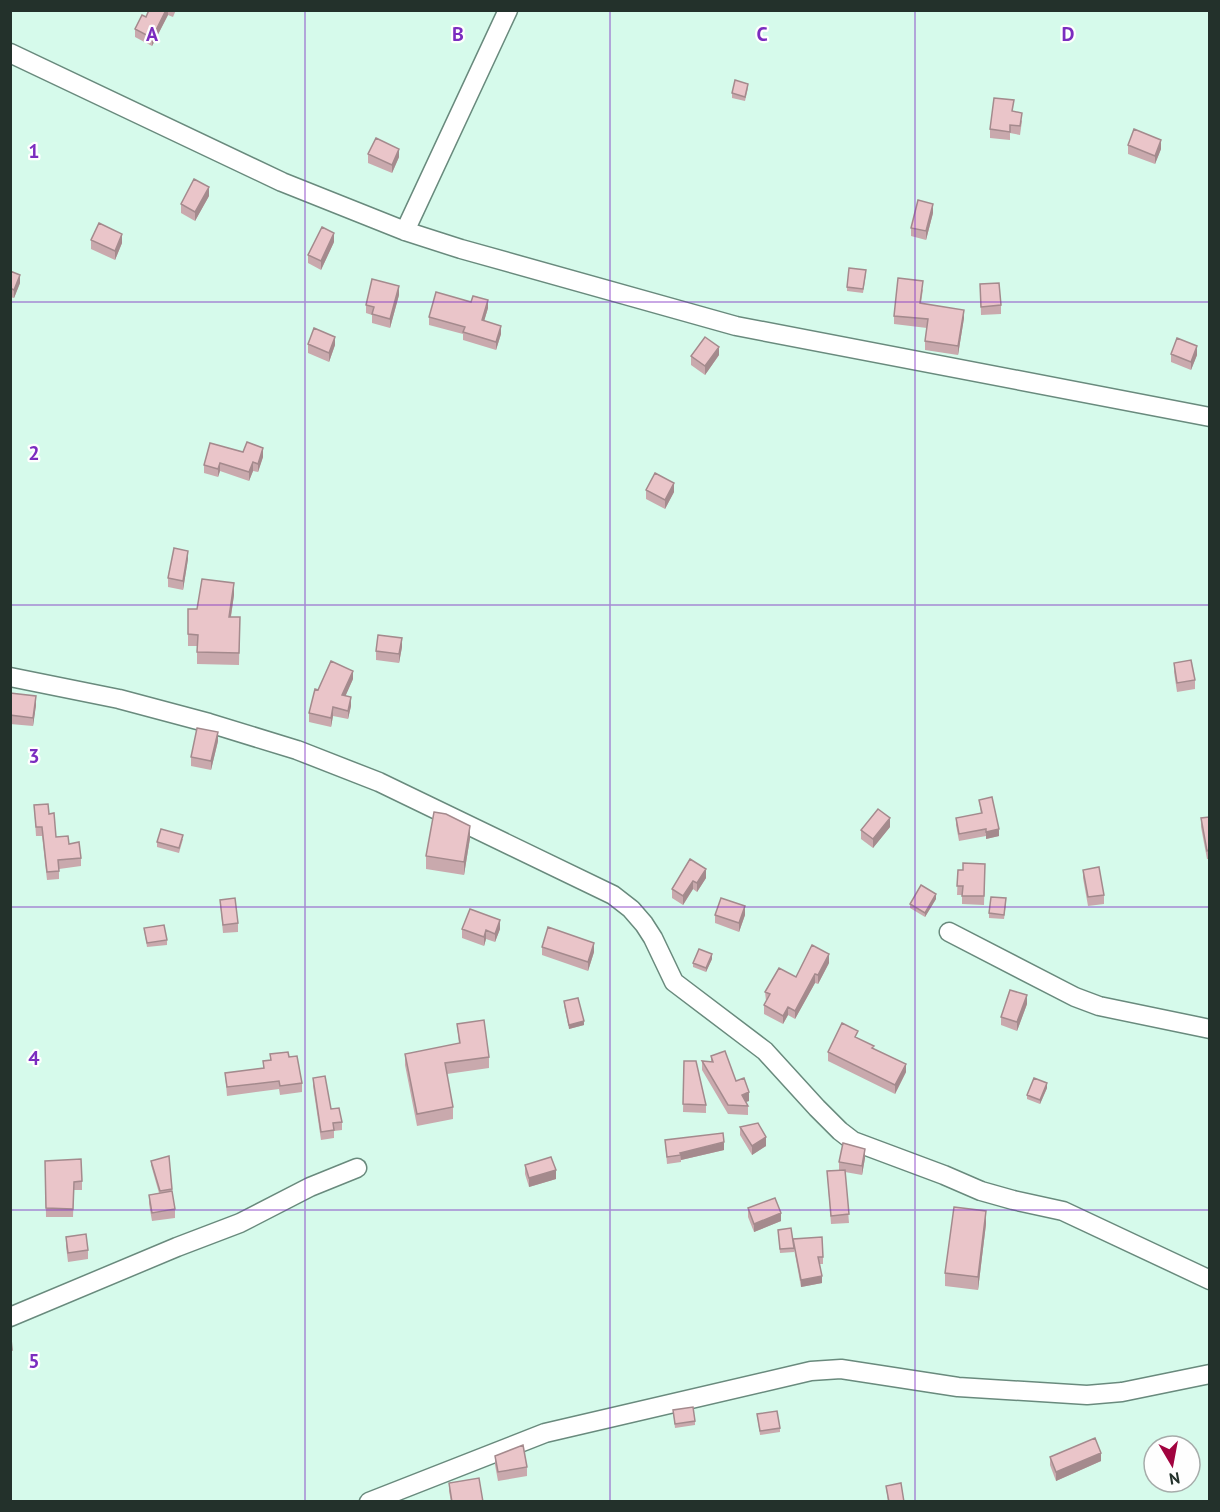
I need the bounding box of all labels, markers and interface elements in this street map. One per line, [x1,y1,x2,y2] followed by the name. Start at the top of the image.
[146,21,159,47] text: A
[452,21,464,47] text: B
[756,21,768,47] text: C
[1062,21,1075,47] text: D
[28,138,40,164] text: 1
[28,440,40,466] text: 2
[28,743,40,769] text: 3
[28,1045,40,1071] text: 4
[28,1348,40,1374] text: 5
[1142,1434,1202,1494] north arrow
[1168,1468,1182,1490] text: N

